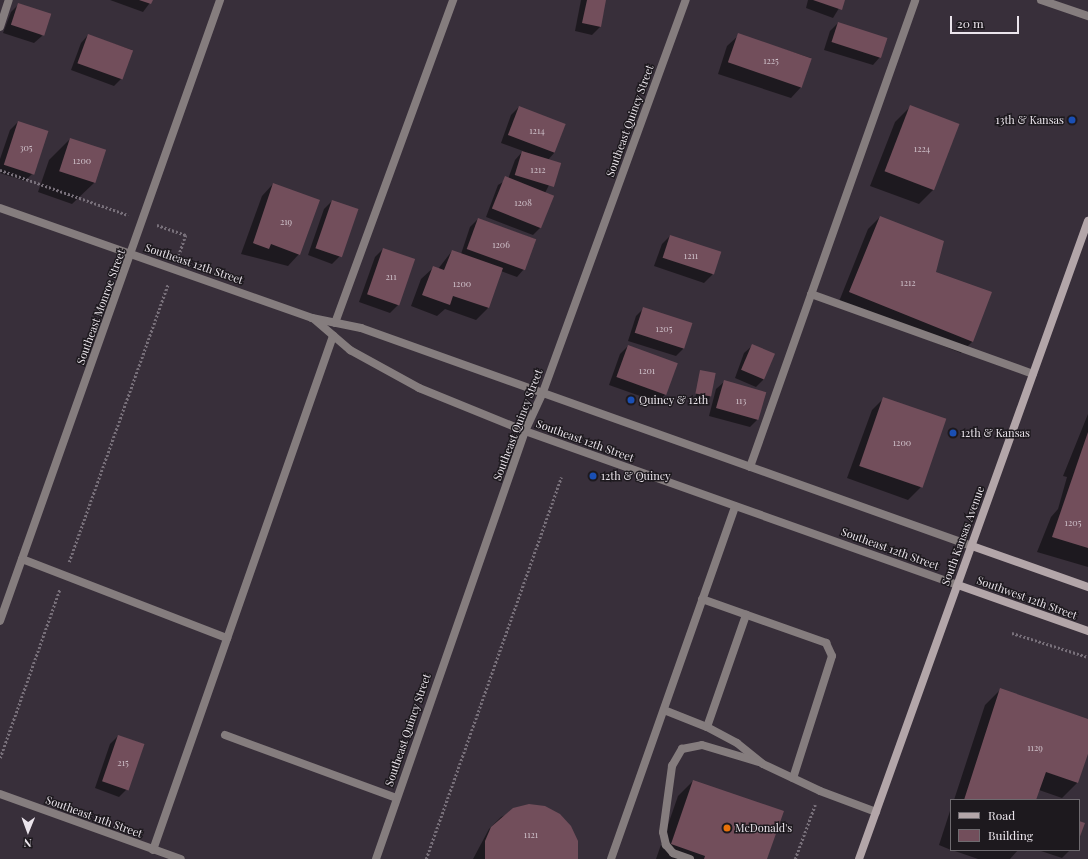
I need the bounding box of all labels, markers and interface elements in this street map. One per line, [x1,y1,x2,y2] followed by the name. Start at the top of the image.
[952,8,1021,34] scale bar
[957,15,984,31] text: 20 m
[763,55,779,65] house number: 1225
[603,63,657,179] street label: Southeast Quincy Street
[996,113,1064,127] place label: 13th & Kansas
[1067,115,1077,125] marker: 13th & Kansas
[529,125,545,135] house number: 1214
[19,142,33,152] house number: 305
[914,143,930,153] house number: 1224
[73,155,91,165] house number: 1200
[530,164,546,174] house number: 1212
[514,197,532,207] house number: 1208
[280,216,292,226] house number: 219
[492,239,510,249] house number: 1206
[143,241,245,287] street label: Southeast 12th Street
[74,247,128,367] street label: Southeast Monroe Street
[684,250,698,260] house number: 1211
[386,271,396,281] house number: 211
[900,277,916,287] house number: 1212
[453,278,471,288] house number: 1200
[656,323,672,333] house number: 1205
[639,365,655,375] house number: 1201
[491,367,545,483] street label: Southeast Quincy Street
[639,393,709,407] place label: Quincy & 12th
[626,395,636,405] marker: Quincy & 12th
[736,395,746,405] house number: 113
[534,417,636,465] street label: Southeast 12th Street
[961,426,1030,440] place label: 12th & Kansas
[948,428,958,438] marker: 12th & Kansas
[893,437,911,447] house number: 1200
[601,469,671,483] place label: 12th & Quincy
[588,471,598,481] marker: 12th & Quincy
[939,484,987,588] street label: South Kansas Avenue
[1065,517,1081,527] house number: 1205
[839,525,941,573] street label: Southeast 12th Street
[975,574,1079,622] street label: Southwest 12th Street
[382,672,434,788] street label: Southeast Quincy Street
[1027,742,1043,752] house number: 1129
[117,757,129,767] house number: 215
[44,793,144,841] street label: Southeast 11th Street
[950,799,1080,851] legend
[988,807,1015,823] text: Road
[8,811,48,851] north arrow
[735,821,792,835] place label: McDonald's
[722,823,732,833] marker: McDonald's
[988,827,1033,843] text: Building
[524,829,538,839] house number: 1121
[24,836,32,851] text: N

